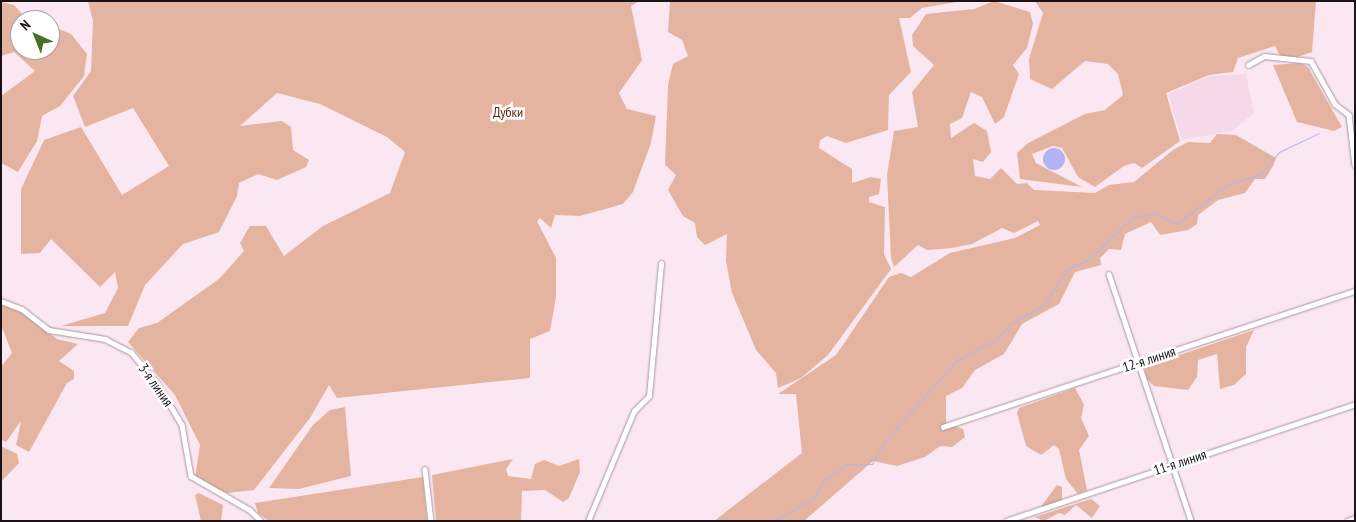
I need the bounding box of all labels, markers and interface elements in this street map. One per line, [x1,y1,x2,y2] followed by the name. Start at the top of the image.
[10,10,60,60] north arrow
[16,16,34,34] text: N
[493,104,523,120] park label: Дубки
[1120,343,1178,375] street label: 12-я линия
[135,360,177,410] street label: 3-я линия
[1151,446,1209,478] street label: 11-я линия

